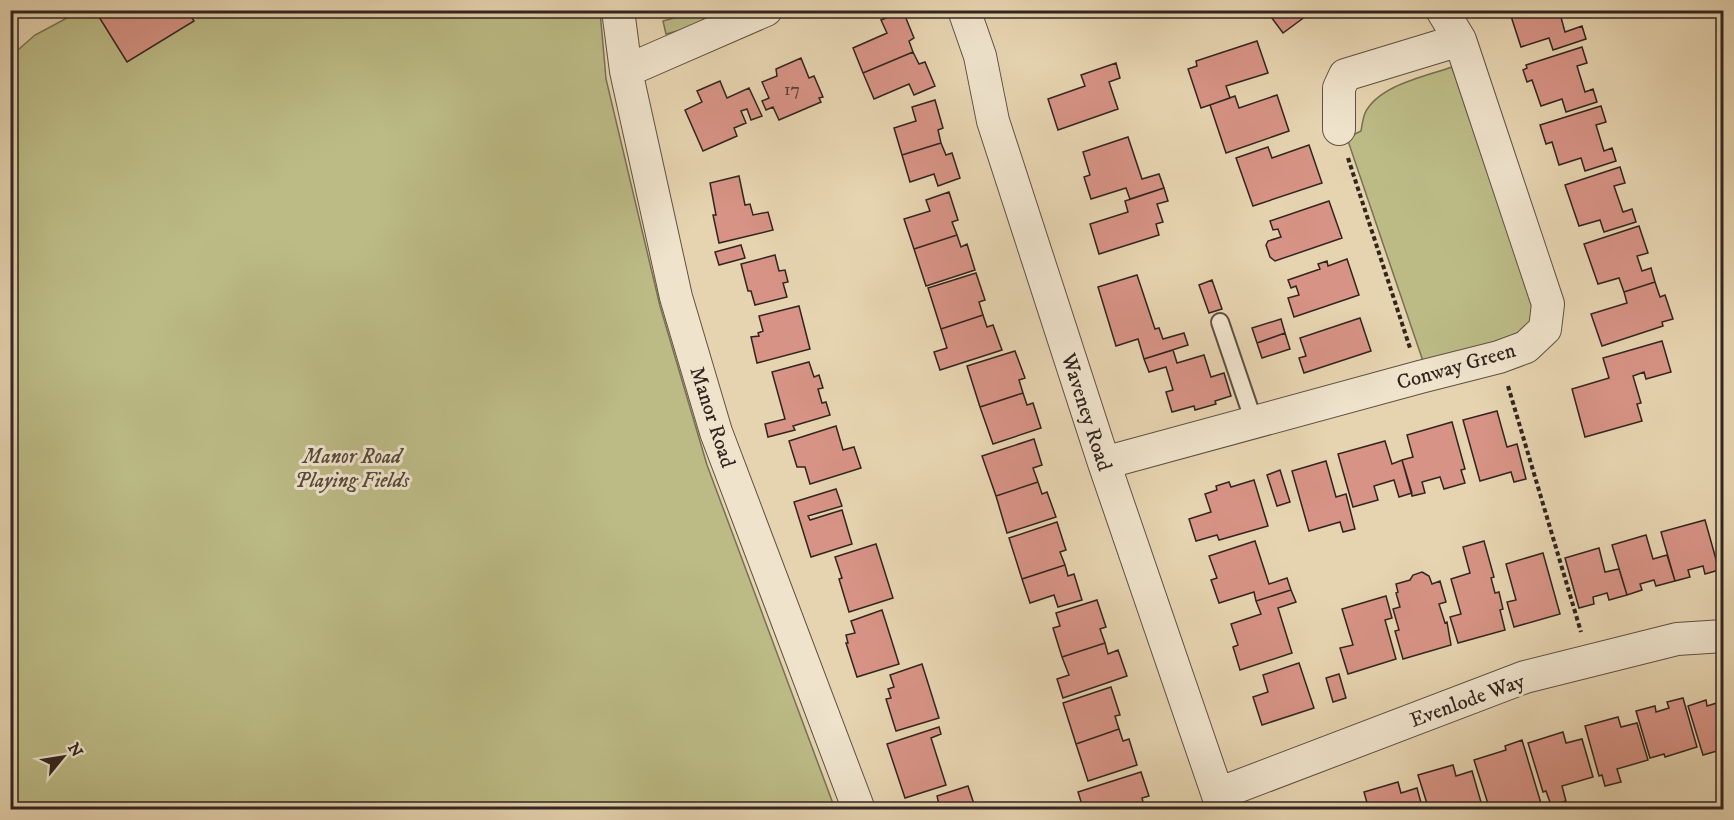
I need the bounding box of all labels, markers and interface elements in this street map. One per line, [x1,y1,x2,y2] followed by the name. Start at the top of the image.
[784,79,800,101] house number: 17
[1394,338,1519,396] street label: Conway Green
[1054,349,1117,475] street label: Waveney Road
[683,363,741,472] street label: Manor Road
[295,444,410,494] park label: Manor Road Playing Fields
[1406,668,1529,734] street label: Evenlode Way
[33,727,93,787] north arrow
[63,739,87,761] text: N

